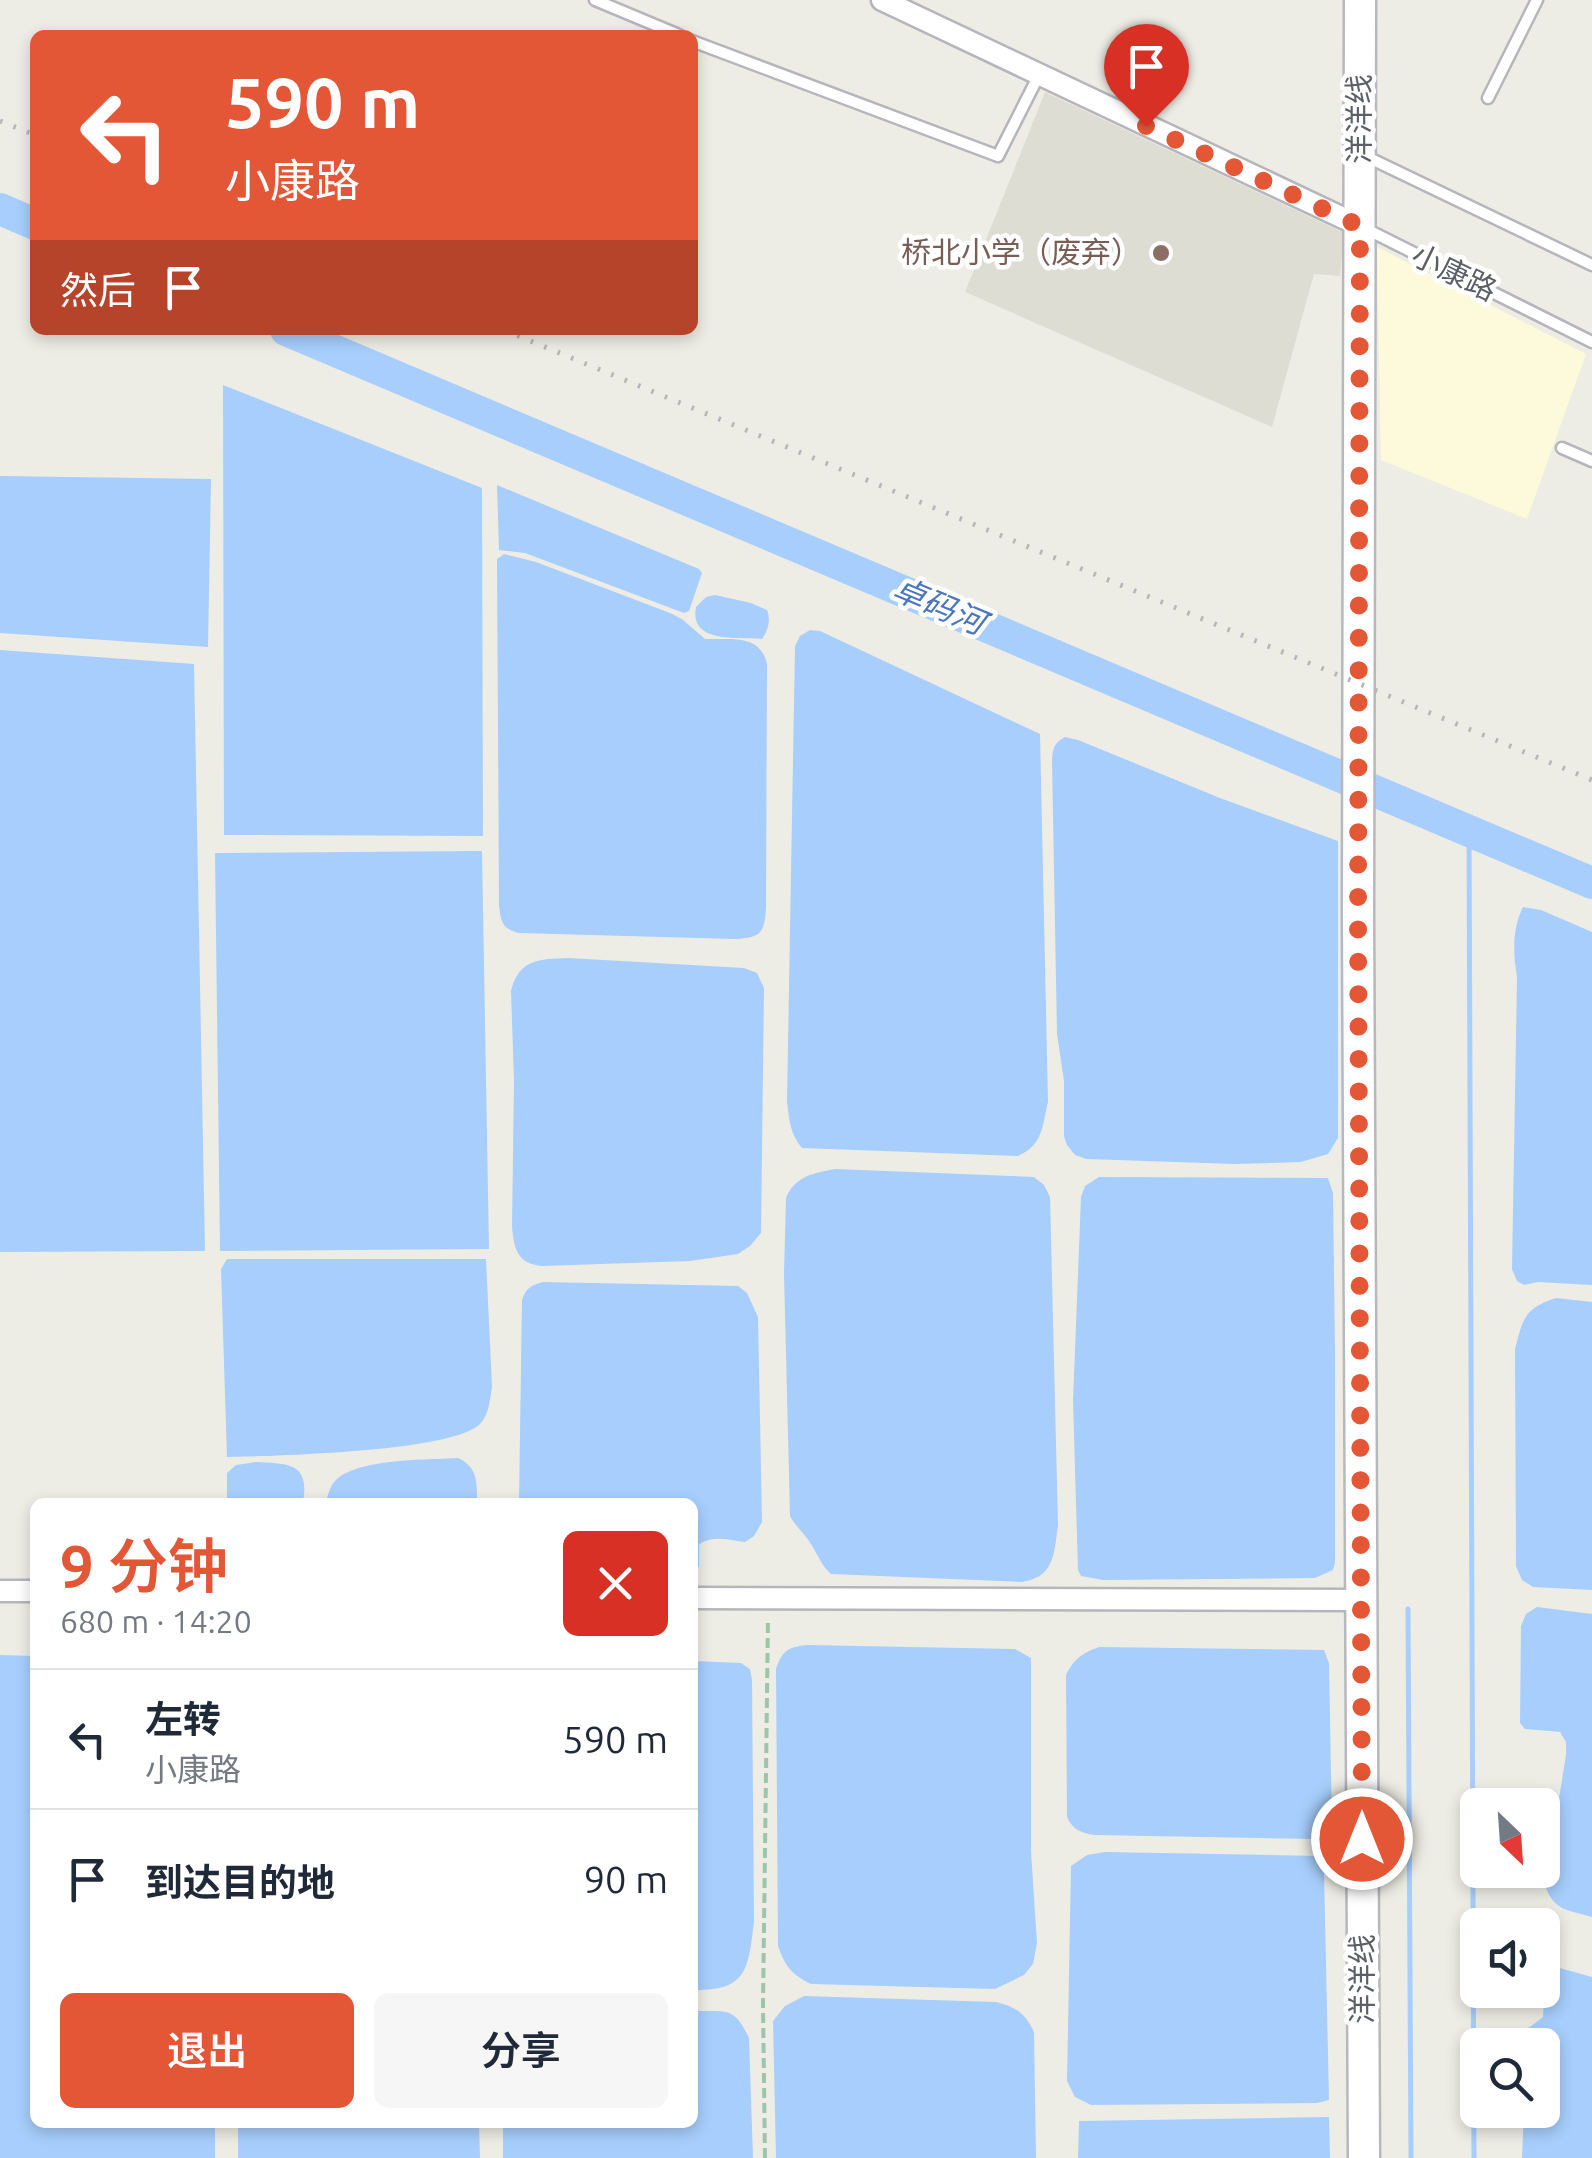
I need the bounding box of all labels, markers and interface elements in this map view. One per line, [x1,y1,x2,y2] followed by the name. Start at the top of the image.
[1104,24,1189,127] pin
[1119,39,1174,94] icon: arrive
[225,63,420,141] text: 590 m
[60,70,190,200] icon: left
[1342,74,1376,164] street label: 洋洋线
[225,155,360,206] text: 小康路
[901,235,1141,269] place label: 桥北小学（废弃）
[1407,237,1502,307] street label: 小康路
[1150,242,1172,264] marker: 桥北小学（废弃）
[156,260,211,315] icon: arrive
[60,269,136,311] text: 然后
[888,570,996,643] water label: 卓码河
[563,1531,668,1636] button: close
[60,1532,228,1599] text: 9 分钟
[60,1603,252,1639] text: 680 m · 14:20
[145,1698,221,1740] text: 左转
[60,1712,115,1767] icon: left
[562,1718,668,1760] text: 590 m
[145,1751,241,1787] text: 小康路
[1310,1787,1414,1891] position arrow
[1460,1788,1560,1888] north arrow
[1460,1788,1560,2128] map controls
[60,1852,115,1907] icon: arrive
[584,1858,668,1900] text: 90 m
[145,1861,335,1903] text: 到达目的地
[1460,1908,1560,2008] button: sound
[1345,1934,1379,2024] street label: 洋洋线
[60,1993,354,2108] button: 退出
[374,1993,668,2108] button: 分享
[1460,2028,1560,2128] button: search

